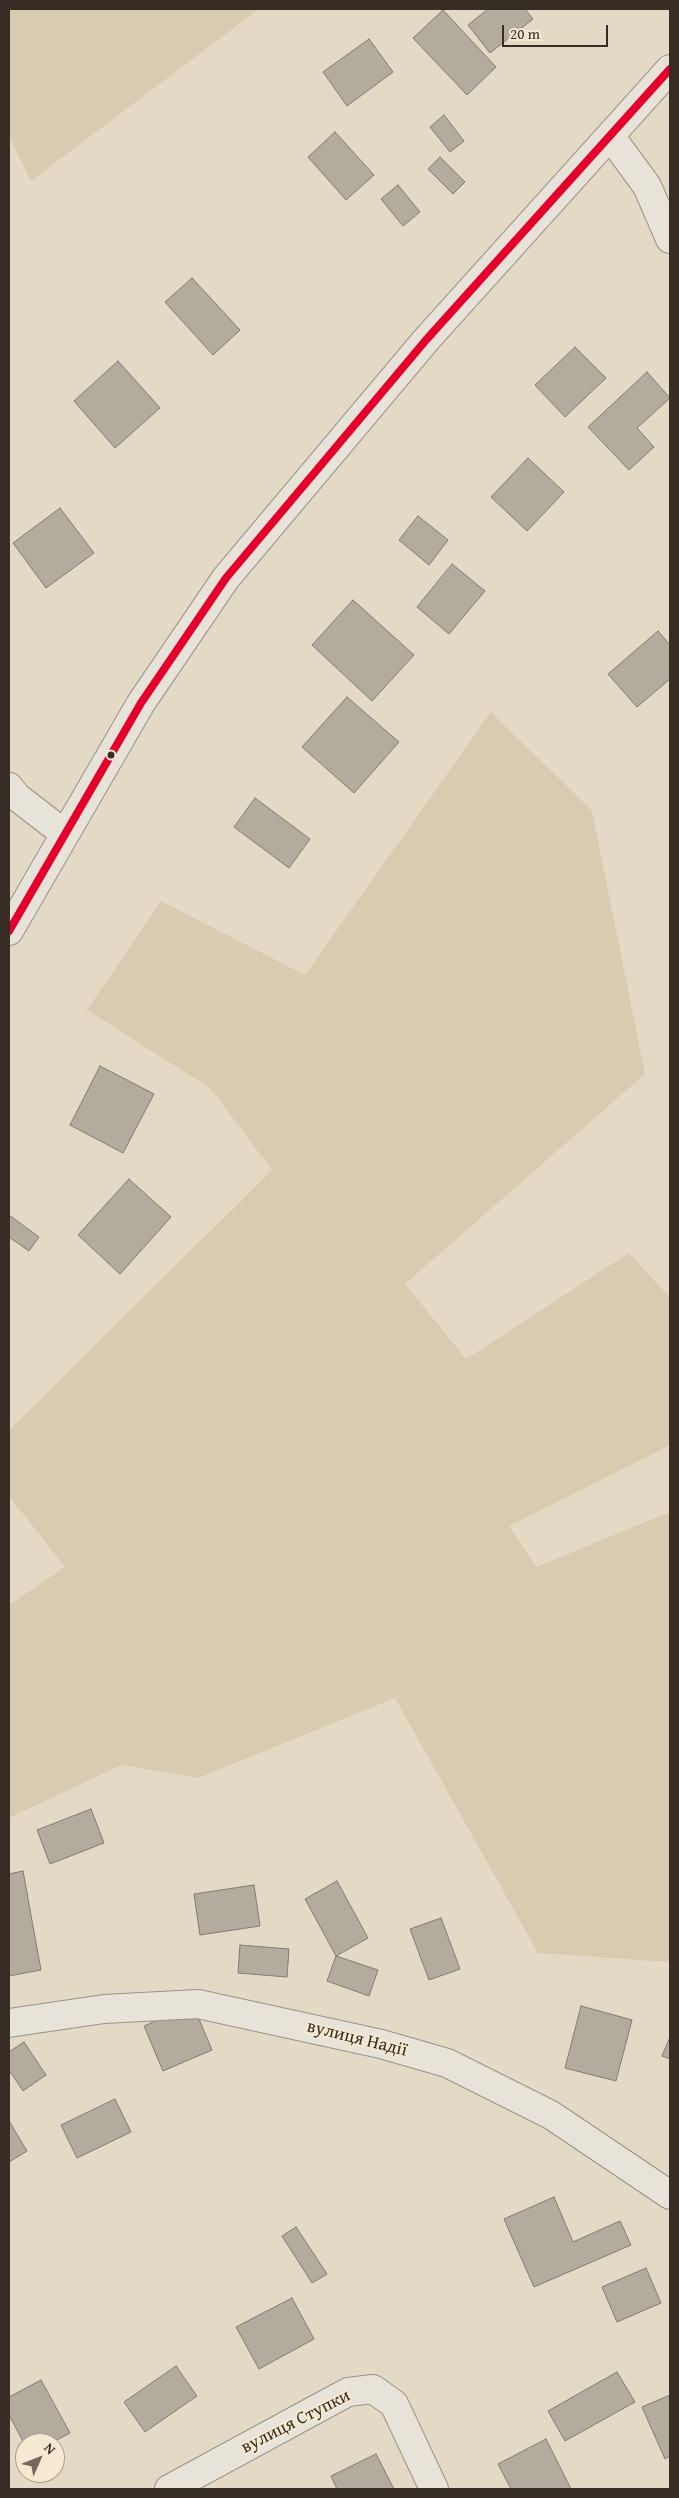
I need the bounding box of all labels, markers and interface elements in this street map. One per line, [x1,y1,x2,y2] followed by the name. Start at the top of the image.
[504,15,610,47] scale bar
[510,23,540,44] text: 20 m
[106,750,116,760] unlabelled marker
[305,2016,409,2062] street label: вулиця Надії
[238,2385,354,2459] street label: вулиця Ступки
[15,2433,65,2483] north arrow
[40,2438,61,2459] text: N

